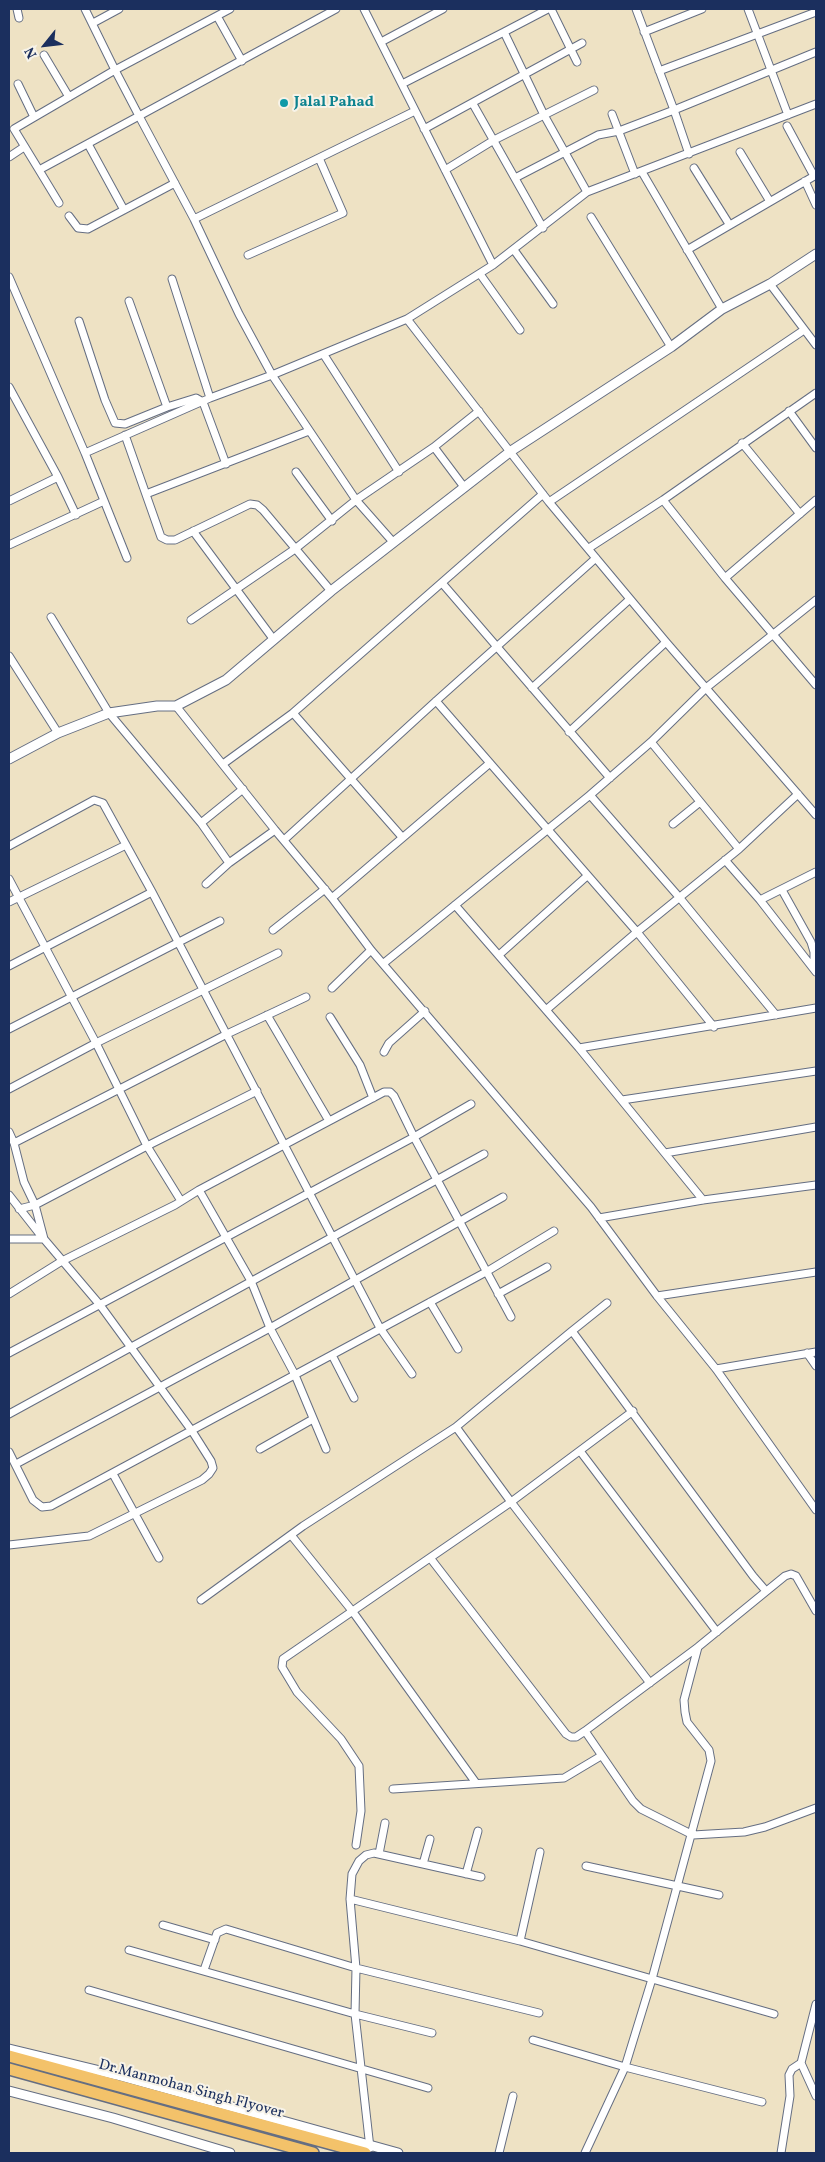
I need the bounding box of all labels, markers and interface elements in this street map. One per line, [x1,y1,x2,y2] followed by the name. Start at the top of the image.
[20,20,70,70] north arrow
[21,43,42,62] text: N
[294,94,374,112] place label: Jalal Pahad
[278,97,290,109] marker: Jalal Pahad
[96,2057,286,2123] street label: Dr.Manmohan Singh Flyover

